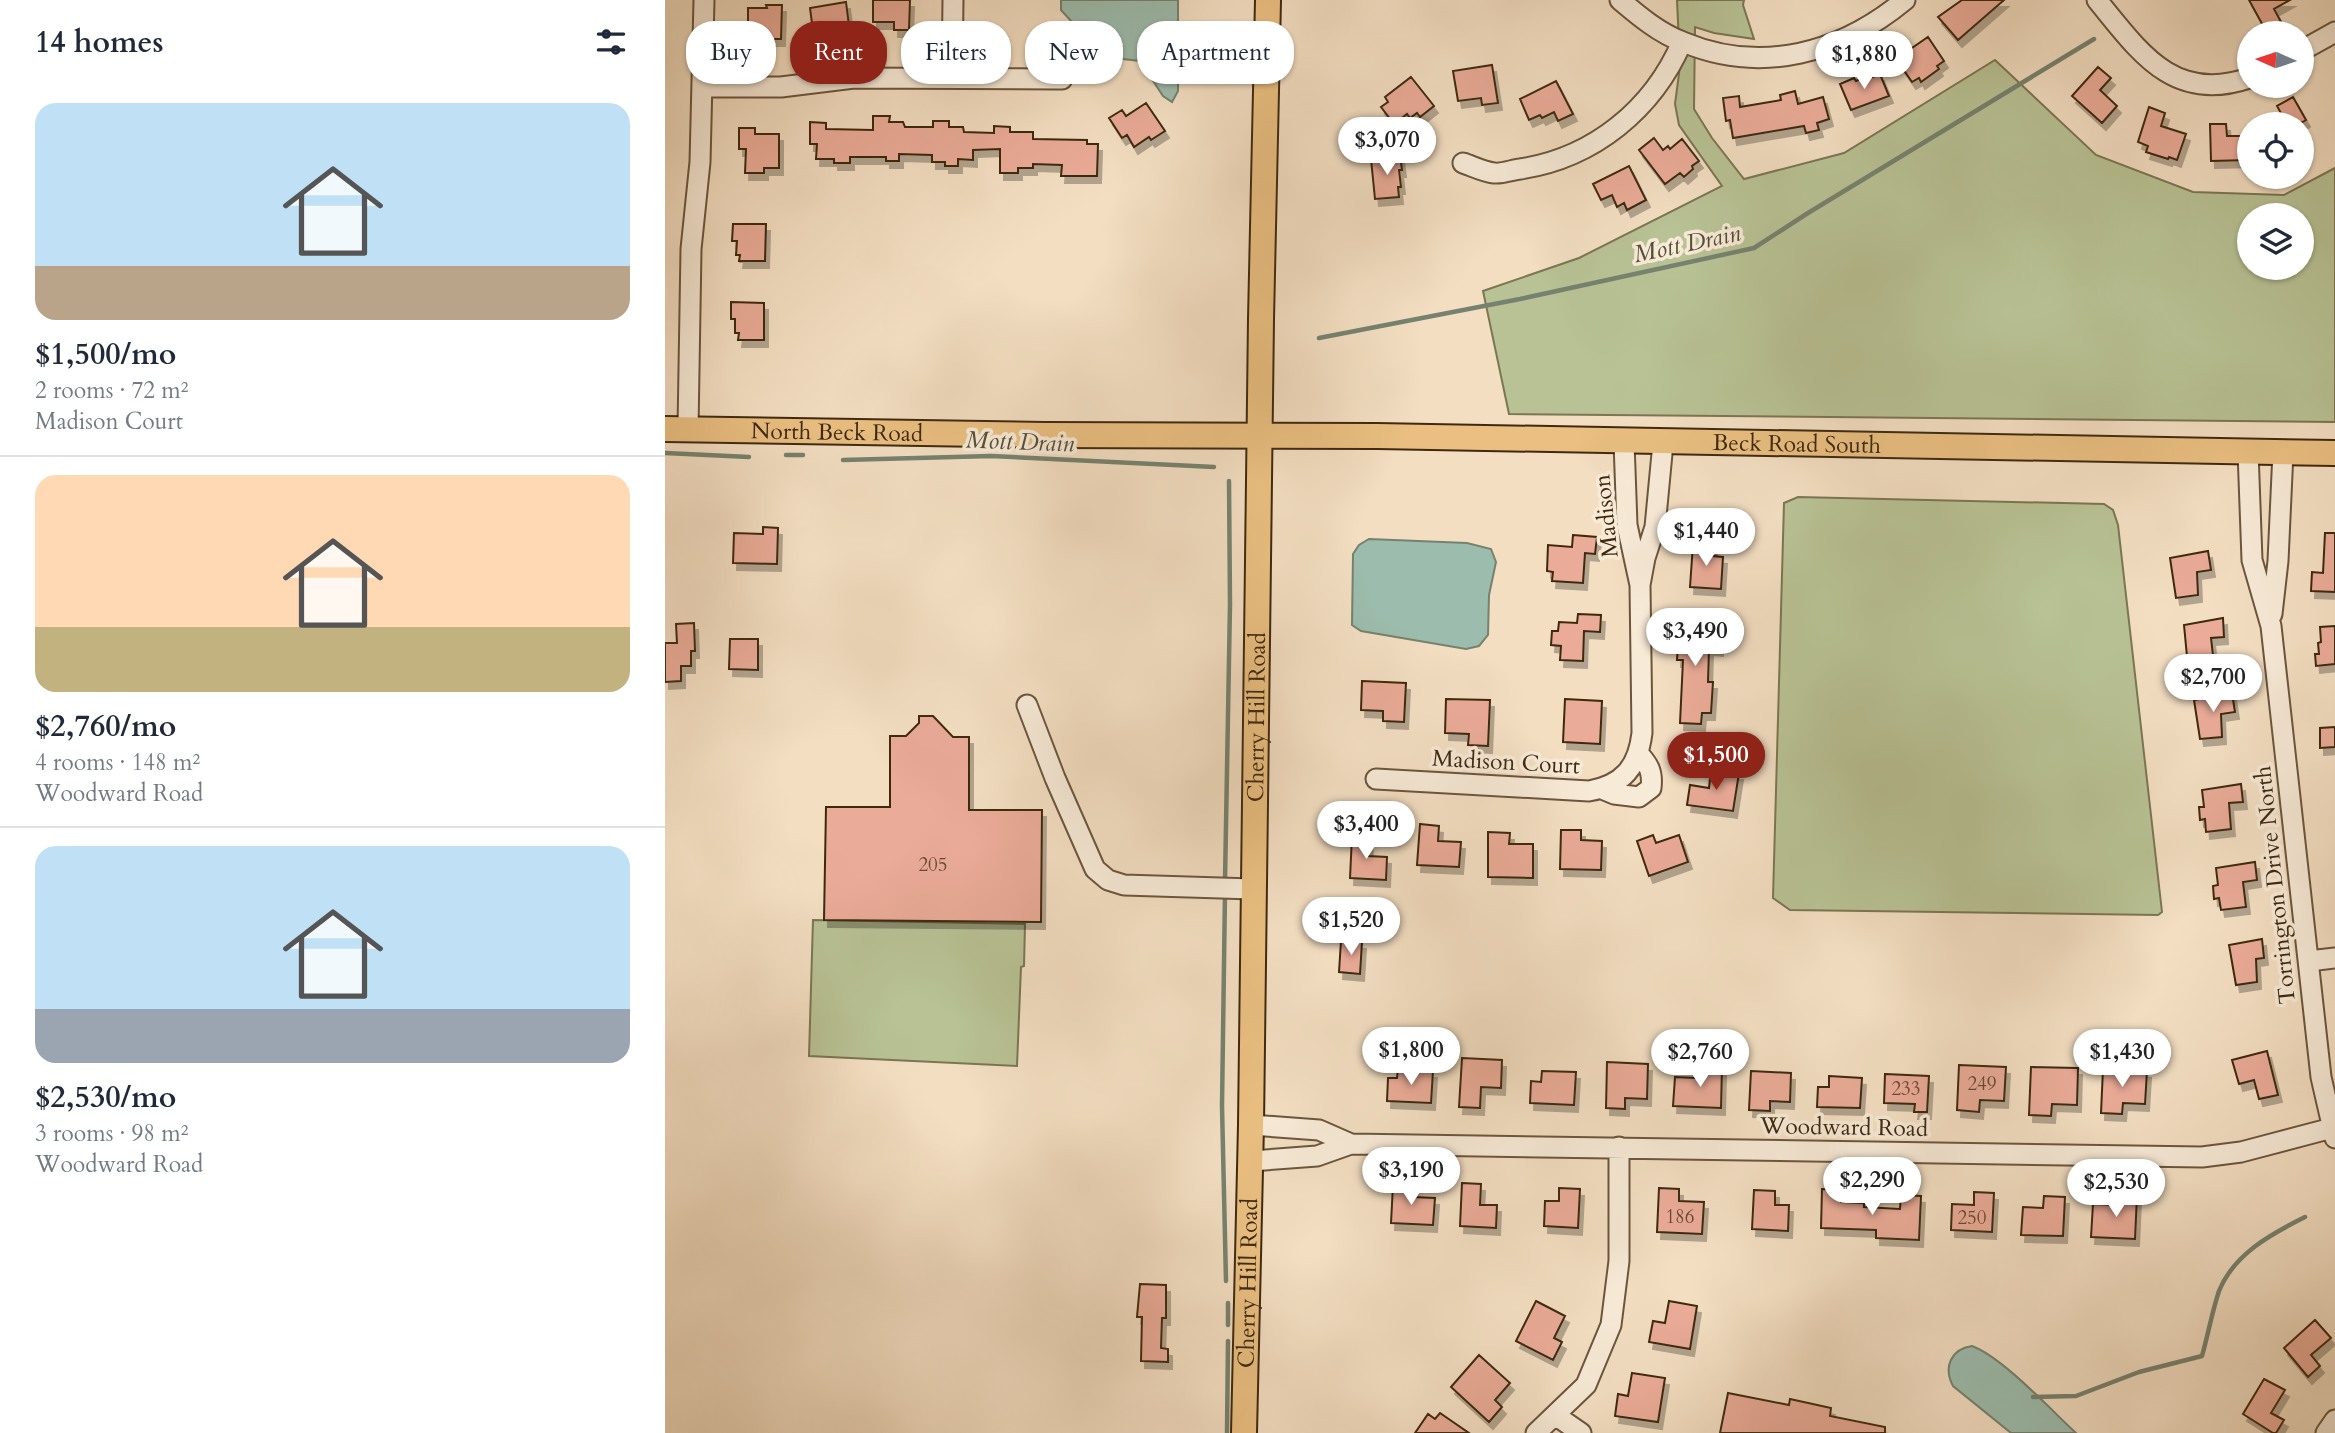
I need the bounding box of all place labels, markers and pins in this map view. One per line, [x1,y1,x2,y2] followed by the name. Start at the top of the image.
[1807,32,1921,91] pin: $1,880
[1330,118,1444,177] pin: $3,070
[1649,508,1763,568] pin: $1,440
[1638,608,1752,668] pin: $3,490
[2156,654,2270,714] pin: $2,700
[1659,732,1773,792] pin: $1,500
[1309,802,1423,861] pin: $3,400
[1294,898,1408,957] pin: $1,520
[1354,1028,1468,1087] pin: $1,800
[1643,1030,1757,1089] pin: $2,760
[2065,1030,2179,1089] pin: $1,430
[1354,1148,1468,1207] pin: $3,190
[1815,1158,1929,1217] pin: $2,290
[2059,1160,2173,1219] pin: $2,530

